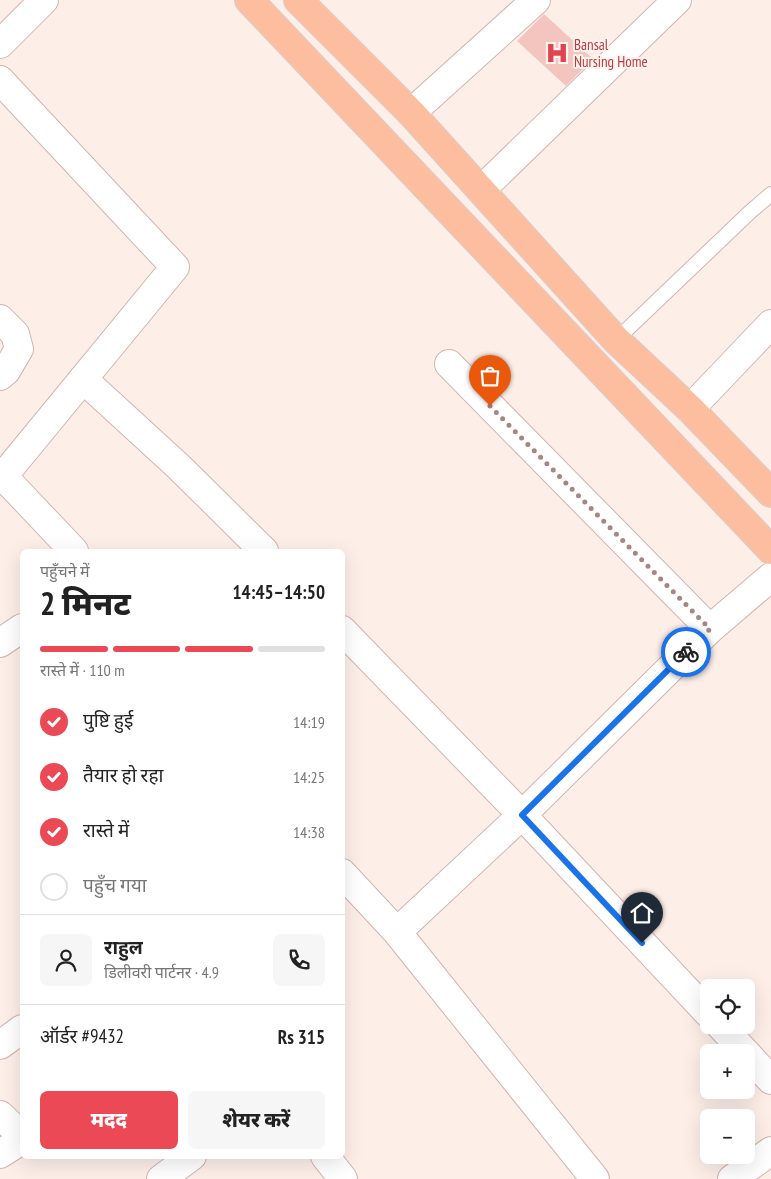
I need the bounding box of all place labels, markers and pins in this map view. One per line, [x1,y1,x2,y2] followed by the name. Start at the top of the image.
[574,35,648,71] place label: Bansal Nursing Home
[544,40,570,66] hospital icon: Bansal Nursing Home
[469,355,511,406] pin
[621,892,663,943] pin

